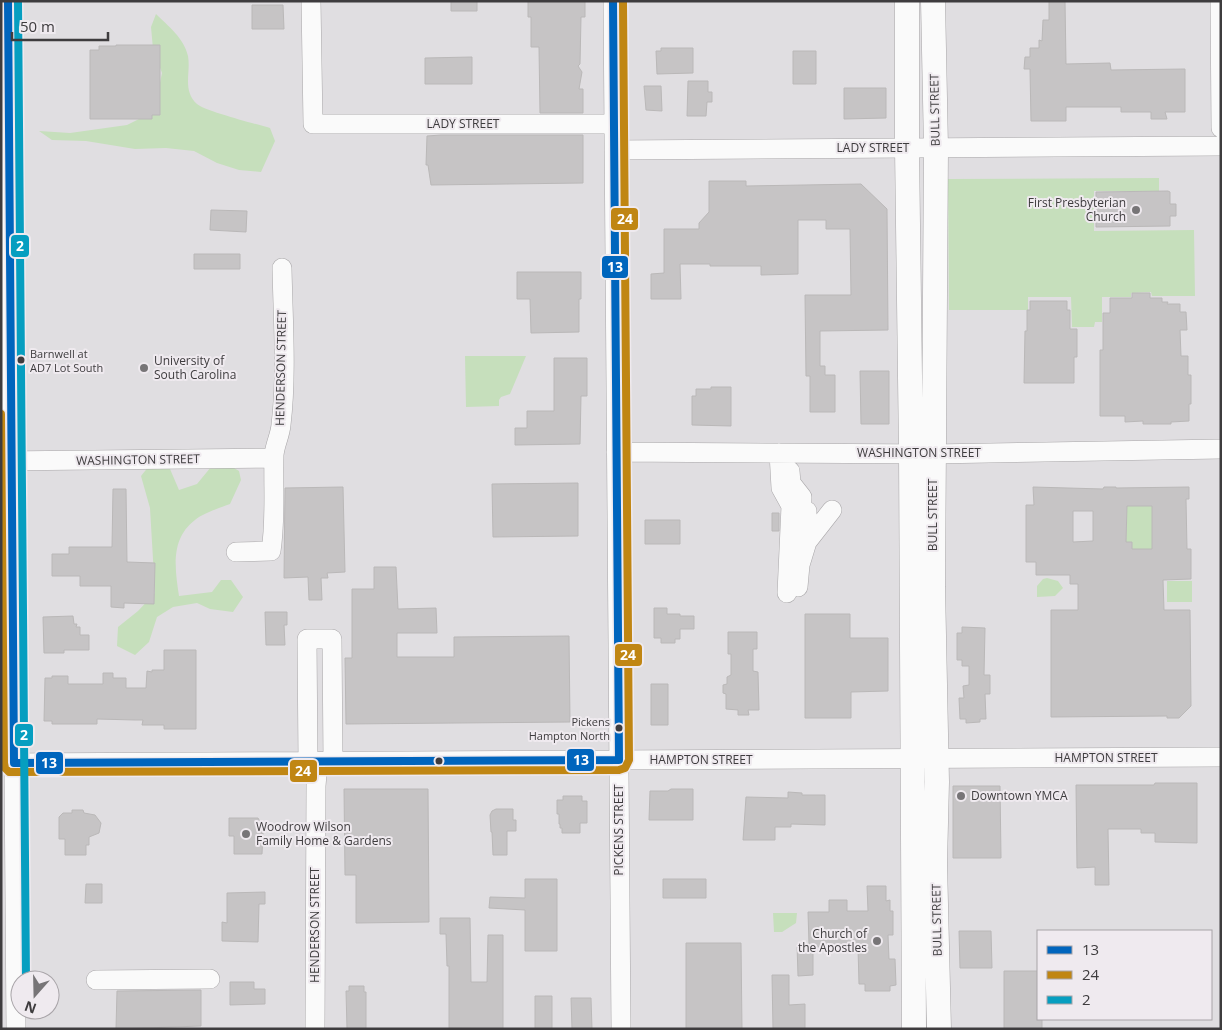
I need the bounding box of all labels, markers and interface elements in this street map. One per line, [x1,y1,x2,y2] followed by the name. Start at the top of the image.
[12,10,109,42] scale bar
[20,16,55,36] text: 50 m
[925,73,944,146] street label: BULL STREET
[427,115,500,132] street label: LADY STREET
[837,139,910,156] street label: LADY STREET
[1028,194,1126,225] place label: First Presbyterian Church
[1130,204,1142,216] marker: First Presbyterian Church
[610,207,639,231] line badge: 24
[617,209,633,228] text: 24
[10,234,30,258] line badge: 2
[16,236,24,255] text: 2
[601,255,629,279] line badge: 13
[607,257,623,276] text: 13
[271,309,290,426] street label: HENDERSON STREET
[30,346,103,375] place label: Barnwell at AD7 Lot South
[154,352,236,383] place label: University of South Carolina
[16,355,26,365] marker: Barnwell at AD7 Lot South
[138,362,150,374] marker: University of South Carolina
[857,444,981,461] street label: WASHINGTON STREET
[76,450,200,469] street label: WASHINGTON STREET
[924,478,941,551] street label: BULL STREET
[614,643,643,667] line badge: 24
[620,645,636,664] text: 24
[529,714,610,743] place label: Pickens Hampton North
[14,723,34,747] line badge: 2
[614,723,624,733] marker: Pickens Hampton North
[20,725,28,744] text: 2
[566,748,595,772] line badge: 13
[1054,749,1158,766] street label: HAMPTON STREET
[573,750,589,769] text: 13
[35,751,64,775] line badge: 13
[649,751,753,768] street label: HAMPTON STREET
[41,753,57,772] text: 13
[434,756,444,766] unlabelled marker
[289,759,318,783] line badge: 24
[295,761,311,780] text: 24
[610,784,627,876] street label: PICKENS STREET
[971,787,1068,804] place label: Downtown YMCA
[955,790,967,802] marker: Downtown YMCA
[256,818,392,849] place label: Woodrow Wilson Family Home & Gardens
[240,828,252,840] marker: Woodrow Wilson Family Home & Gardens
[306,867,323,983] street label: HENDERSON STREET
[927,883,946,956] street label: BULL STREET
[798,925,868,956] place label: Church of the Apostles
[1037,930,1212,1020] legend
[871,935,883,947] marker: Church of the Apostles
[1082,939,1099,959] text: 13
[1082,964,1100,984] text: 24
[10,970,60,1020] north arrow
[1082,989,1091,1009] text: 2
[22,997,39,1019] text: N

